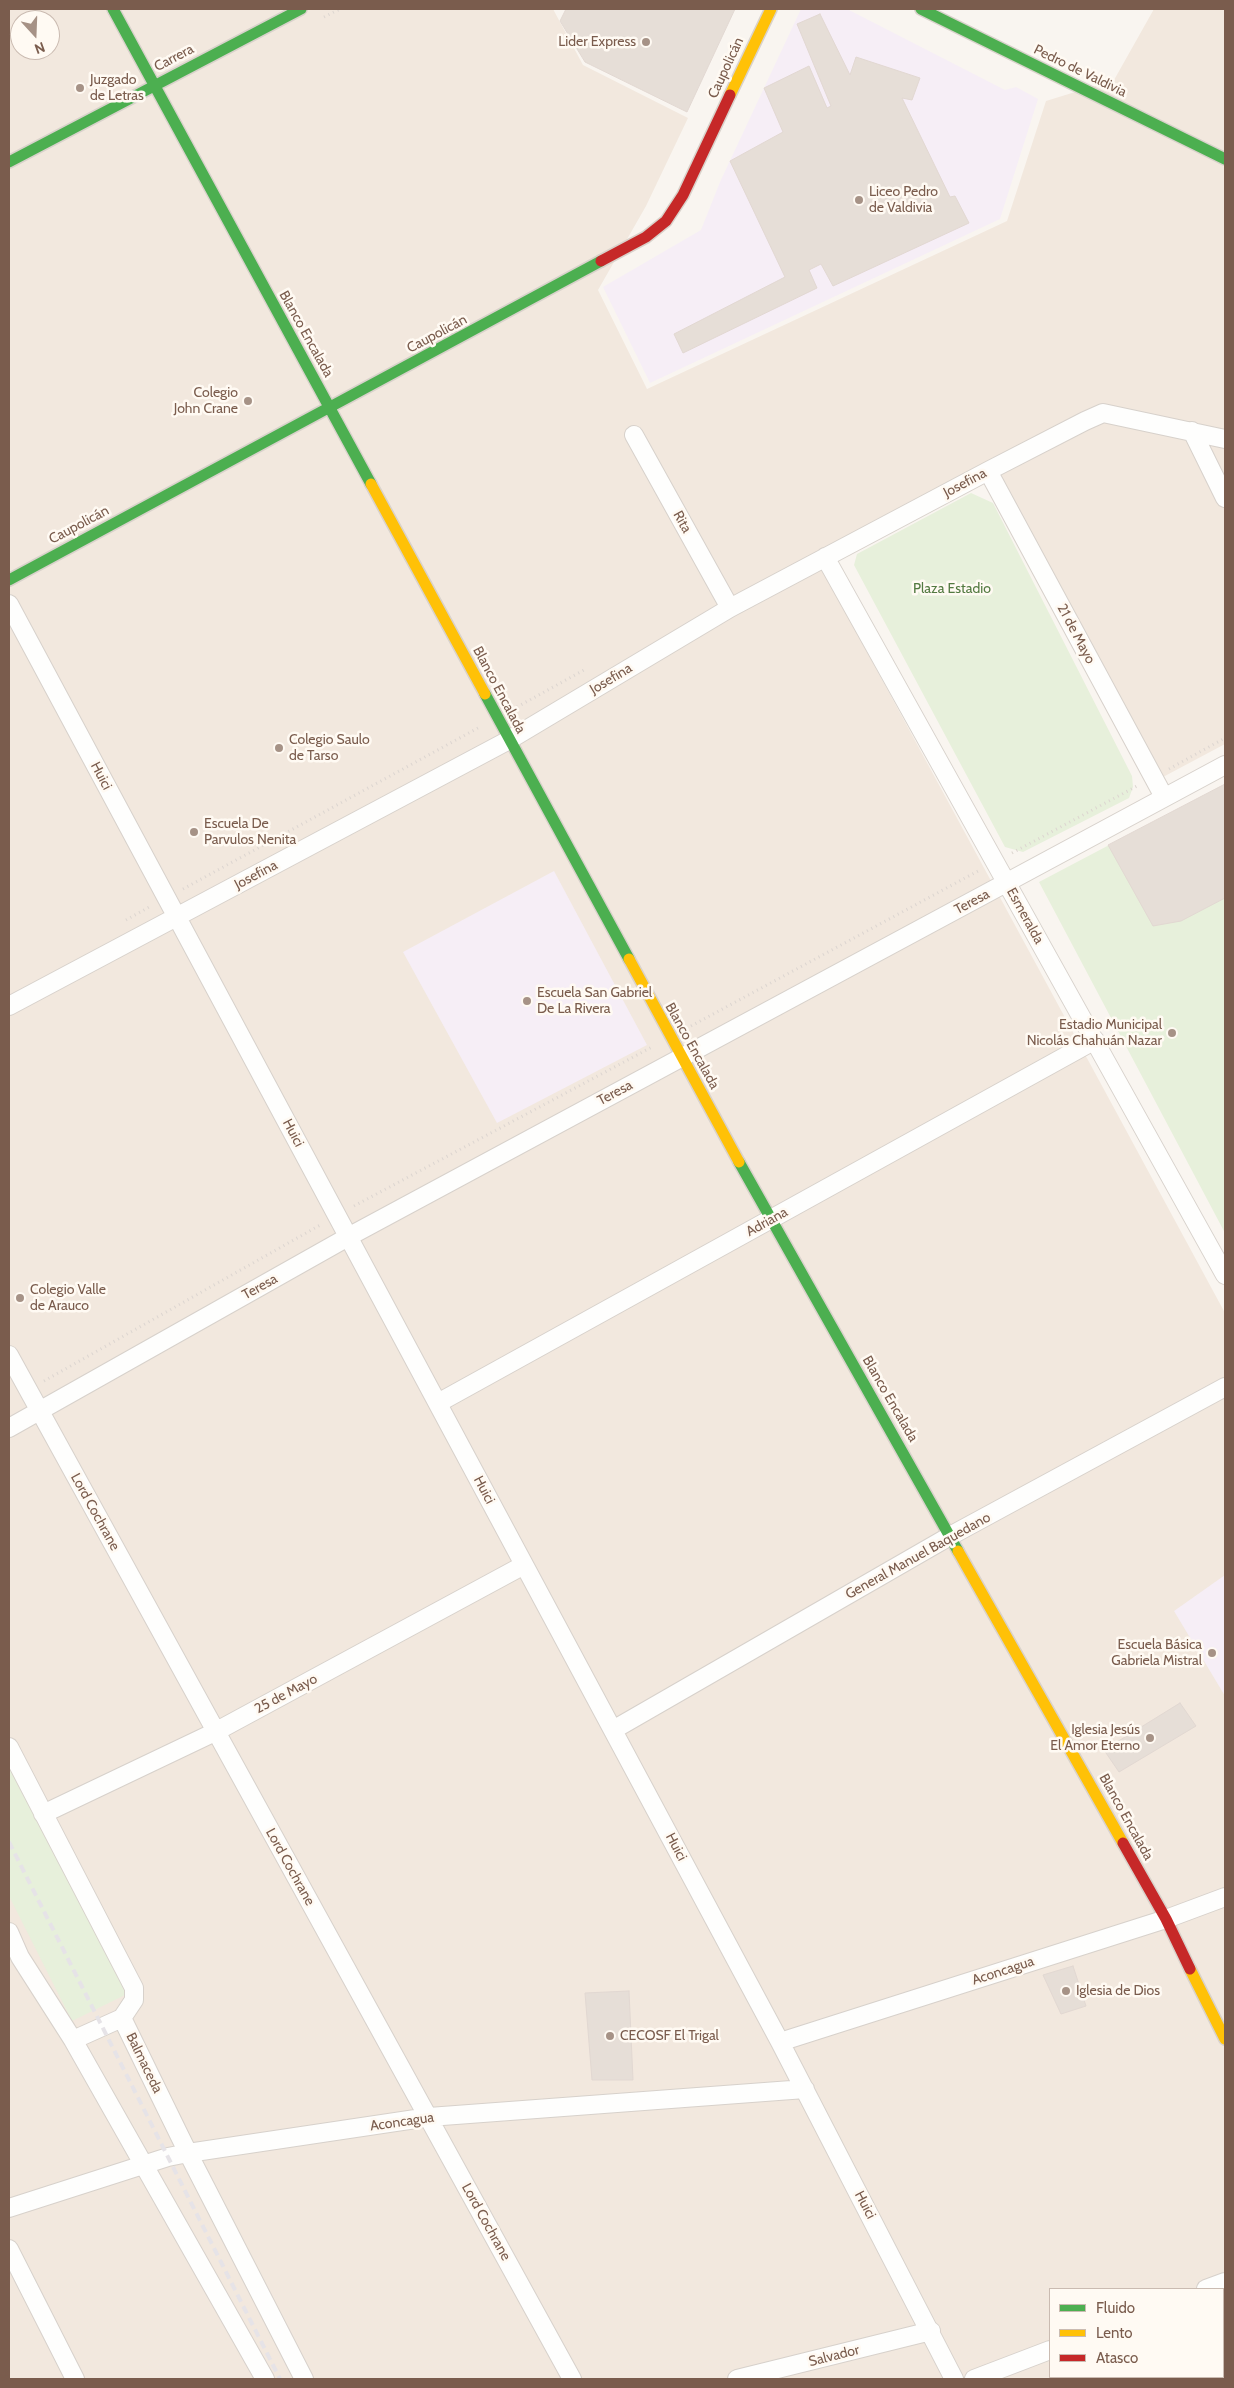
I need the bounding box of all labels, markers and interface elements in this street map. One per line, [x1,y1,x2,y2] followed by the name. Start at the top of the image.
[10,10,60,60] north arrow
[558,34,636,50] place label: Lider Express
[705,35,747,101] street label: Caupolicán
[640,36,652,48] marker: Lider Express
[32,38,48,58] text: N
[151,41,197,75] street label: Carrera
[1031,41,1129,101] street label: Pedro de Valdivia
[90,72,144,104] place label: Juzgado de Letras
[74,82,86,94] marker: Juzgado de Letras
[869,184,938,216] place label: Liceo Pedro de Valdivia
[853,194,865,206] marker: Liceo Pedro de Valdivia
[275,288,337,380] street label: Blanco Encalada
[404,311,470,357] street label: Caupolicán
[174,385,238,418] place label: Colegio John Crane
[242,395,254,407] marker: Colegio John Crane
[941,465,989,501] street label: Josefina
[46,502,112,548] street label: Caupolicán
[669,508,695,536] street label: Rita
[913,581,991,597] park label: Plaza Estadio
[1053,601,1099,667] street label: 21 de Mayo
[469,644,529,736] street label: Blanco Encalada
[587,660,635,698] street label: Josefina
[289,732,370,764] place label: Colegio Saulo de Tarso
[273,742,285,754] marker: Colegio Saulo de Tarso
[87,759,115,793] street label: Huici
[204,816,296,849] place label: Escuela De Parvulos Nenita
[188,826,200,838] marker: Escuela De Parvulos Nenita
[232,857,280,893] street label: Josefina
[1003,885,1047,947] street label: Esmeralda
[952,886,992,918] street label: Teresa
[537,985,652,1018] place label: Escuela San Gabriel De La Rivera
[521,995,533,1007] marker: Escuela San Gabriel De La Rivera
[661,1000,723,1092] street label: Blanco Encalada
[1027,1017,1162,1050] place label: Estadio Municipal Nicolás Chahuán Nazar
[1166,1027,1178,1039] marker: Estadio Municipal Nicolás Chahuán Nazar
[595,1077,635,1109] street label: Teresa
[279,1116,307,1150] street label: Huici
[743,1204,791,1240] street label: Adriana
[240,1271,280,1303] street label: Teresa
[30,1282,106,1314] place label: Colegio Valle de Arauco
[14,1292,26,1304] marker: Colegio Valle de Arauco
[859,1353,921,1445] street label: Blanco Encalada
[67,1470,123,1554] street label: Lord Cochrane
[470,1473,498,1507] street label: Huici
[843,1509,993,1603] street label: General Manuel Baquedano
[1111,1637,1202,1670] place label: Escuela Básica Gabriela Mistral
[1206,1647,1218,1659] marker: Escuela Básica Gabriela Mistral
[252,1671,320,1717] street label: 25 de Mayo
[1050,1722,1140,1754] place label: Iglesia Jesús El Amor Eterno
[1144,1732,1156,1744] marker: Iglesia Jesús El Amor Eterno
[1095,1771,1157,1863] street label: Blanco Encalada
[262,1825,318,1909] street label: Lord Cochrane
[662,1830,690,1864] street label: Huici
[970,1953,1036,1989] street label: Aconcagua
[1076,1983,1160,1999] place label: Iglesia de Dios
[1060,1985,1072,1997] marker: Iglesia de Dios
[620,2028,719,2044] place label: CECOSF El Trigal
[122,2030,166,2096] street label: Balmaceda
[604,2030,616,2042] marker: CECOSF El Trigal
[369,2109,435,2135] street label: Aconcagua
[458,2180,514,2264] street label: Lord Cochrane
[851,2188,879,2222] street label: Huici
[1049,2288,1224,2378] legend
[1096,2299,1135,2317] text: Fluido
[1096,2324,1133,2342] text: Lento
[807,2342,861,2370] street label: Salvador
[1096,2349,1138,2367] text: Atasco

